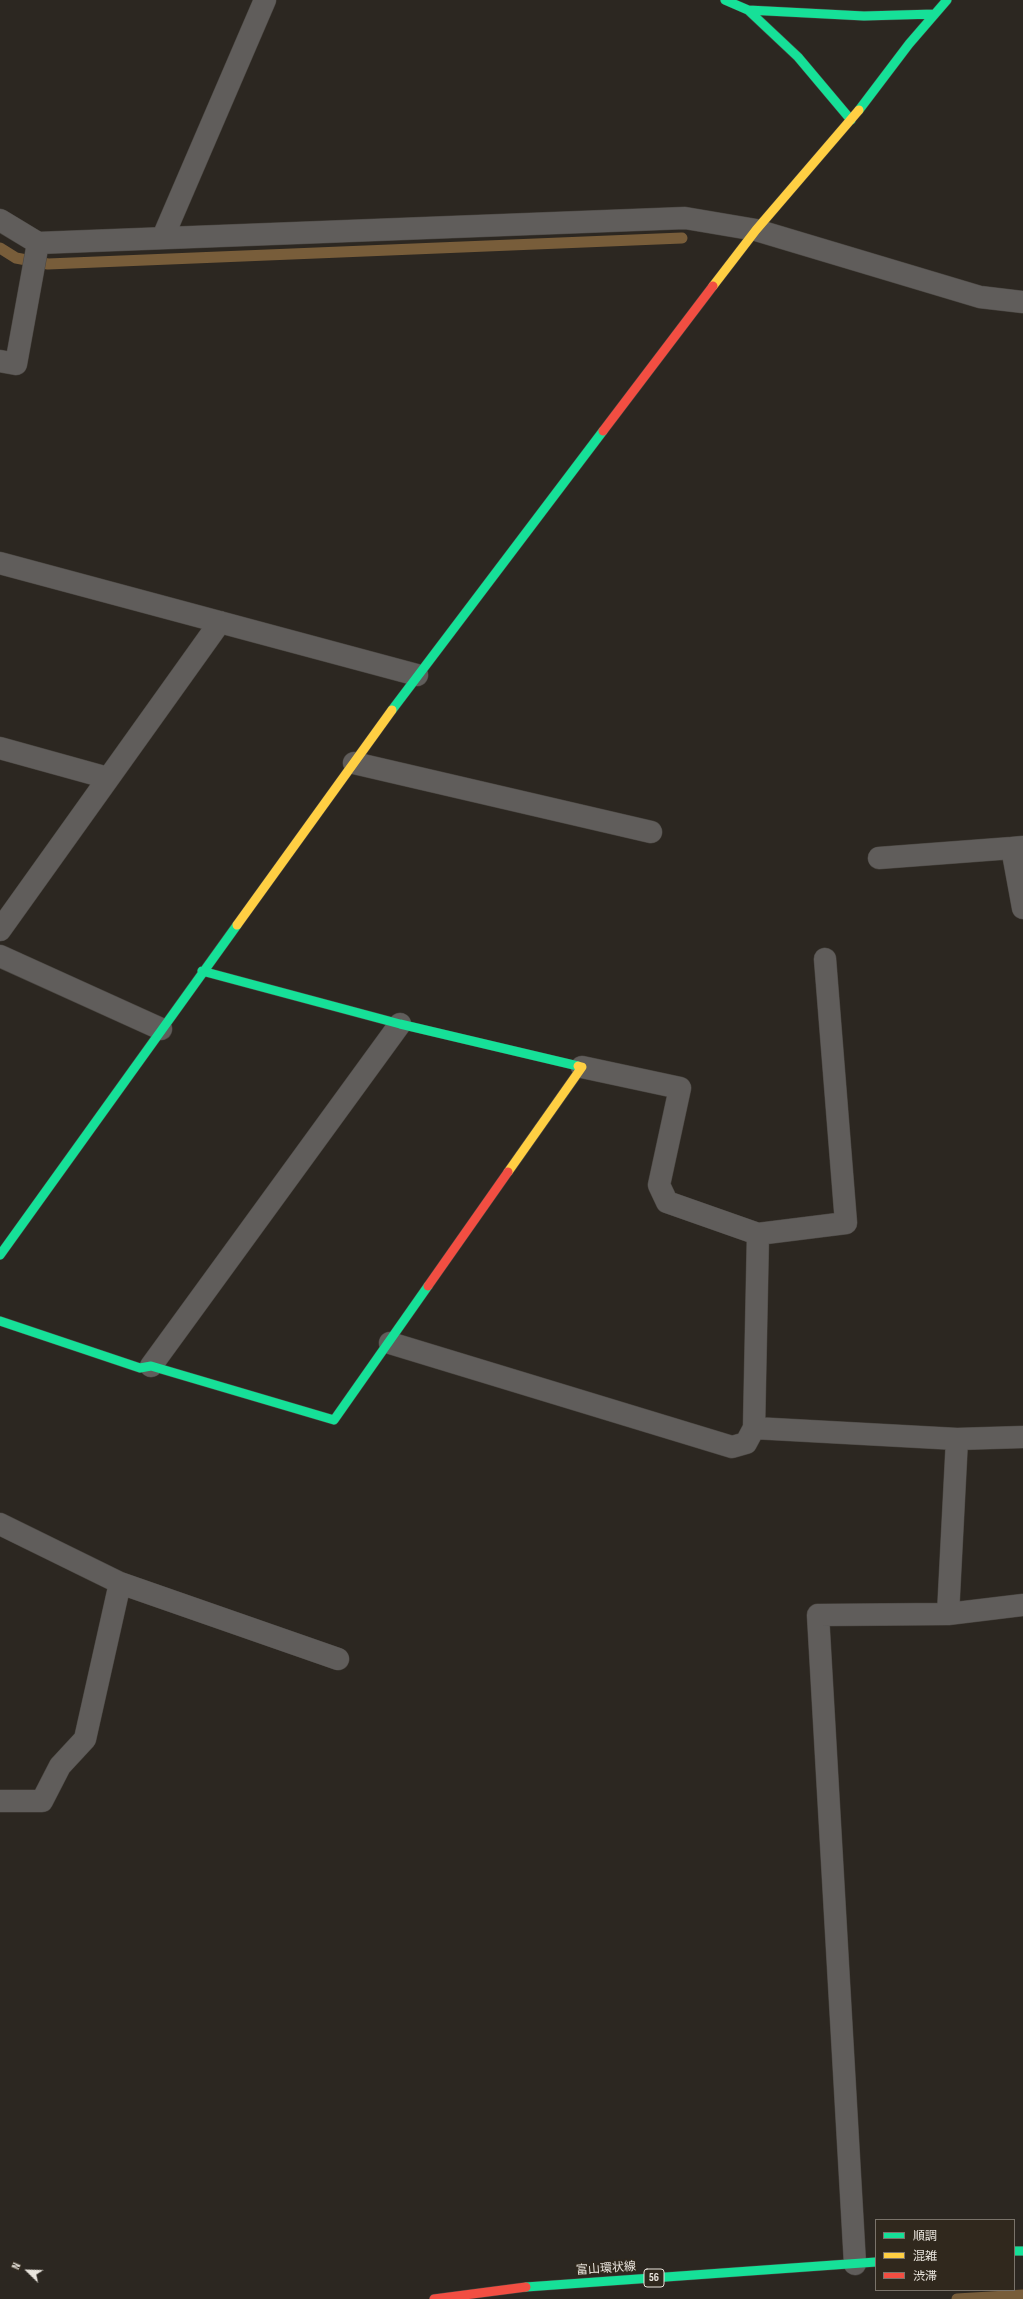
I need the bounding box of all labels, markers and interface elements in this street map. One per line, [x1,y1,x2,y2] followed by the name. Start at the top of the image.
[875,2219,1015,2291] legend
[913,2229,937,2244] text: 順調
[913,2249,937,2264] text: 混雑
[8,2251,48,2291] north arrow
[576,2260,636,2278] street label: 富山環状線
[9,2261,24,2271] text: N
[644,2269,664,2287] road number: 56
[913,2269,937,2284] text: 渋滞

